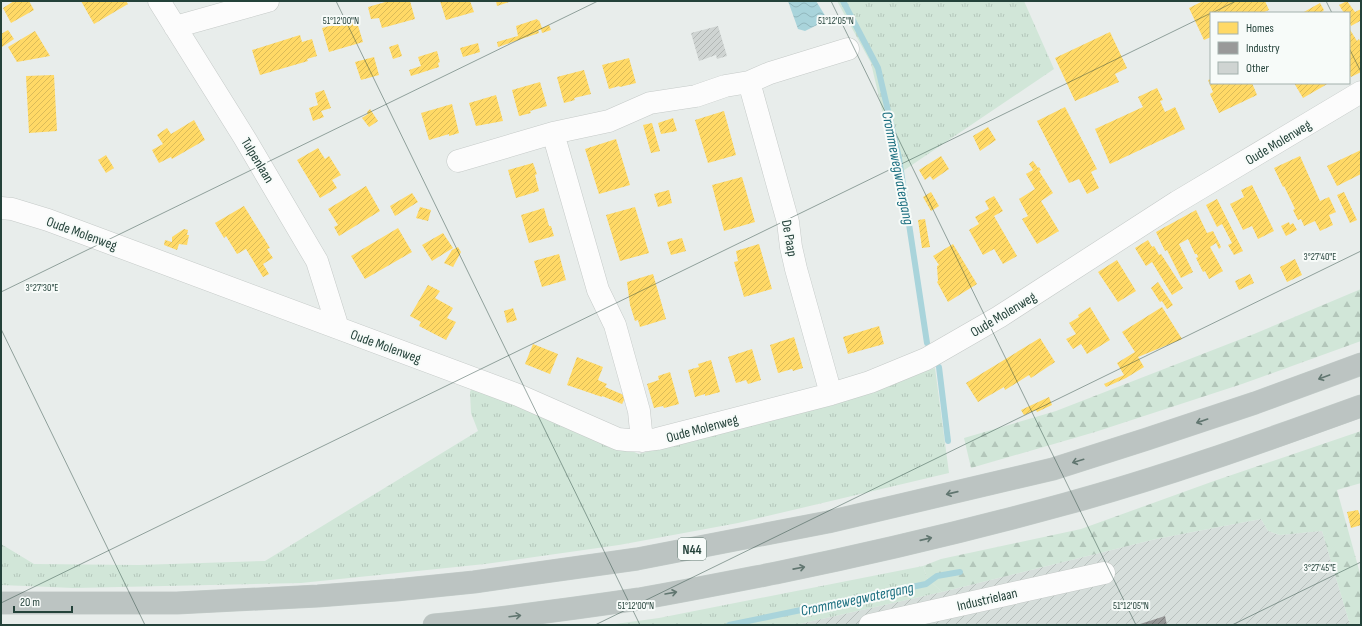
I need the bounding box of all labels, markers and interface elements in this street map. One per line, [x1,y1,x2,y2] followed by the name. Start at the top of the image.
[1210,12,1350,84] legend
[323,15,359,27] text: 51°12'00"N
[818,15,854,27] text: 51°12'05"N
[1246,21,1274,36] text: Homes
[1246,41,1280,56] text: Industry
[1246,61,1270,76] text: Other
[877,110,918,226] water label: Crommewegwatergang
[1242,116,1315,169] street label: Oude Molenweg
[237,134,278,186] street label: Tulpenlaan
[44,213,120,254] street label: Oude Molenweg
[778,218,801,258] street label: De Paap
[1304,251,1336,263] text: 3°27'40"E
[26,282,58,294] text: 3°27'30"E
[967,288,1040,341] street label: Oude Molenweg
[348,326,424,367] street label: Oude Molenweg
[1319,374,1331,382] one-way arrow
[664,411,740,446] street label: Oude Molenweg
[1196,418,1209,425] one-way arrow
[1072,458,1085,465] one-way arrow
[946,490,959,498] one-way arrow
[919,535,932,543] one-way arrow
[678,538,706,560] road number: N44
[1304,562,1336,574] text: 3°27'45"E
[792,564,805,572] one-way arrow
[799,578,915,621] water label: Crommewegwatergang
[955,584,1019,615] street label: Industrielaan
[14,588,72,614] scale bar
[664,588,677,596] one-way arrow
[20,595,40,610] text: 20 m
[618,600,654,612] text: 51°12'00"N
[1113,600,1149,612] text: 51°12'05"N
[508,612,521,620] one-way arrow

